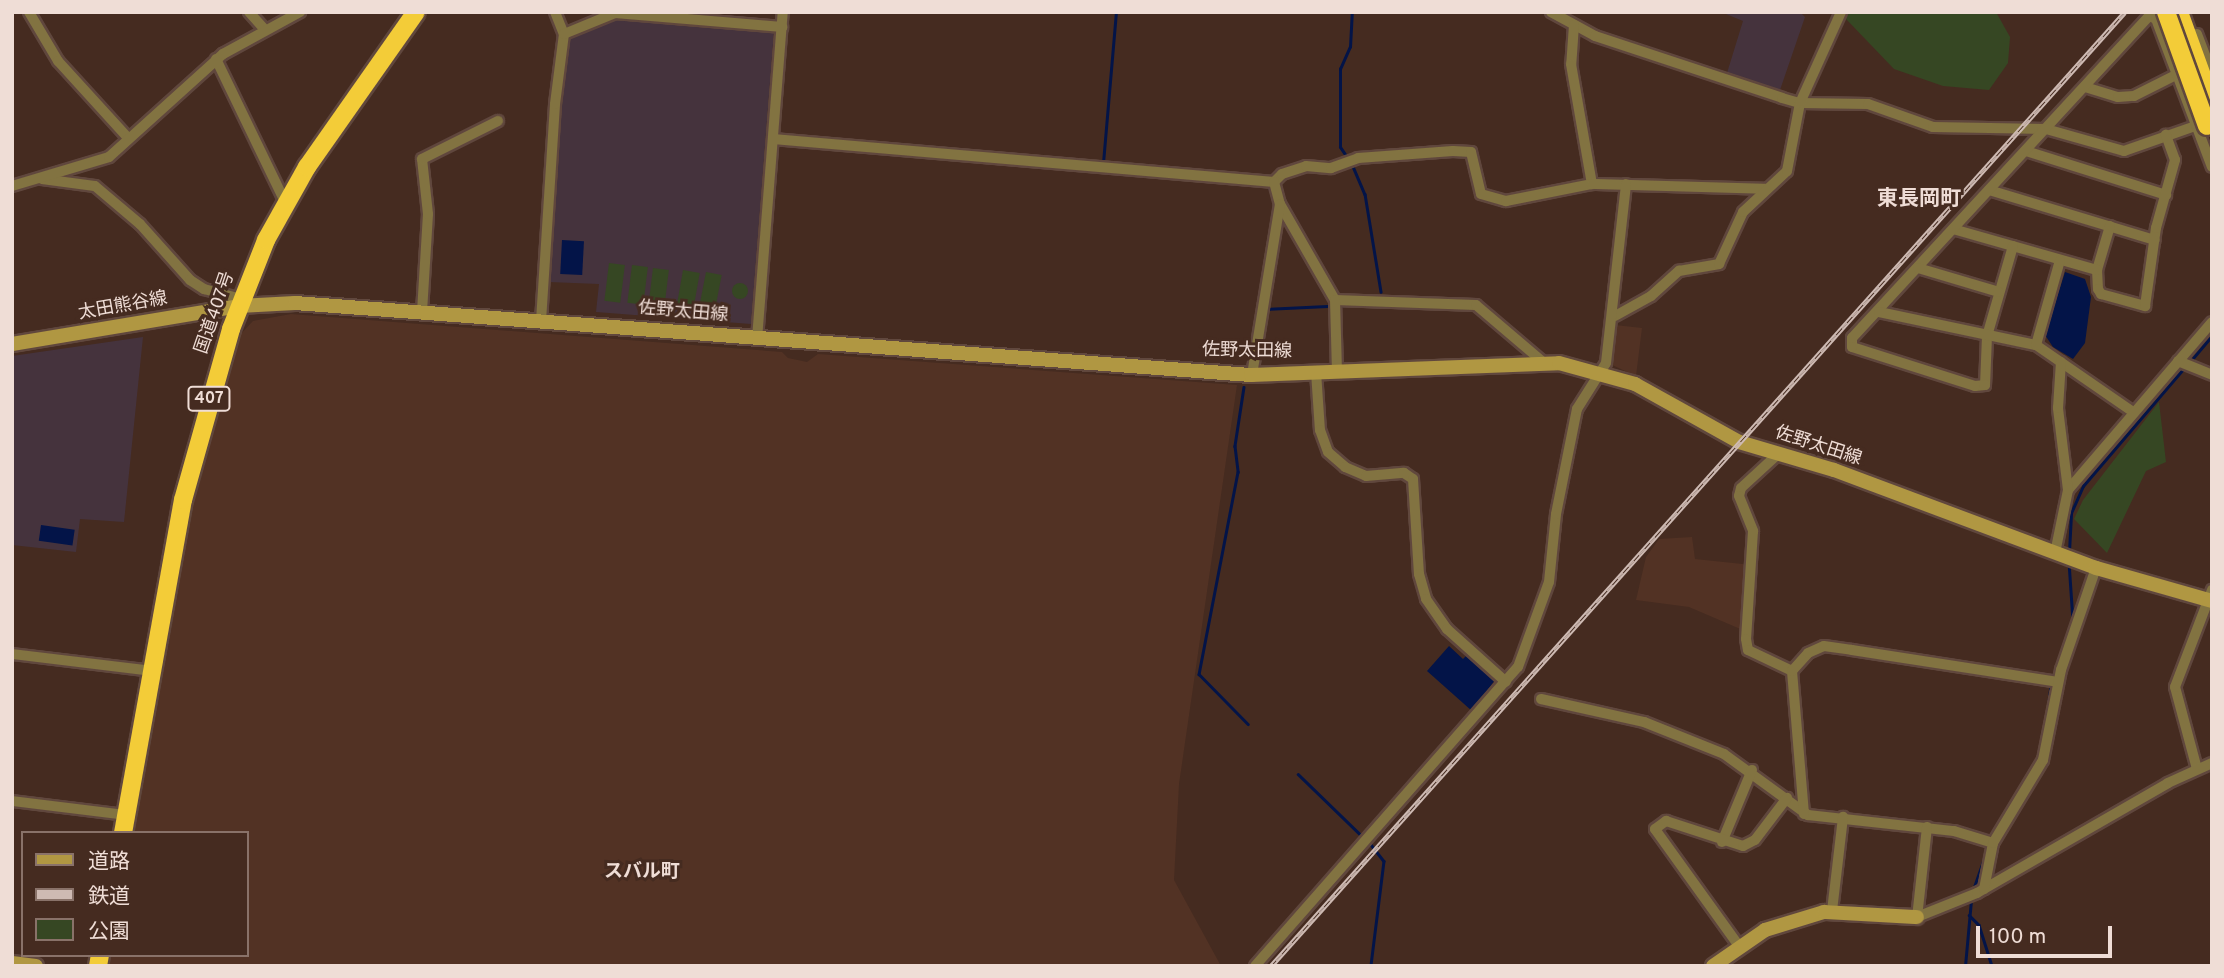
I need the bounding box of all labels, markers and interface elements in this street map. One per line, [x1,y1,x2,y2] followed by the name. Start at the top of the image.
[1877,187,1961,213] district label: 東長岡町
[192,269,240,357] street label: 国道407号
[77,289,169,325] street label: 太田熊谷線
[637,298,729,328] street label: 佐野太田線
[1202,340,1292,364] street label: 佐野太田線
[186,386,232,412] road number: 407
[1772,423,1864,471] street label: 佐野太田線
[21,831,248,957] legend
[88,849,130,876] text: 道路
[604,862,680,884] district label: スバル町
[88,884,130,911] text: 鉄道
[1979,912,2116,956] scale bar
[88,919,130,946] text: 公園
[1989,924,2046,951] text: 100 m

